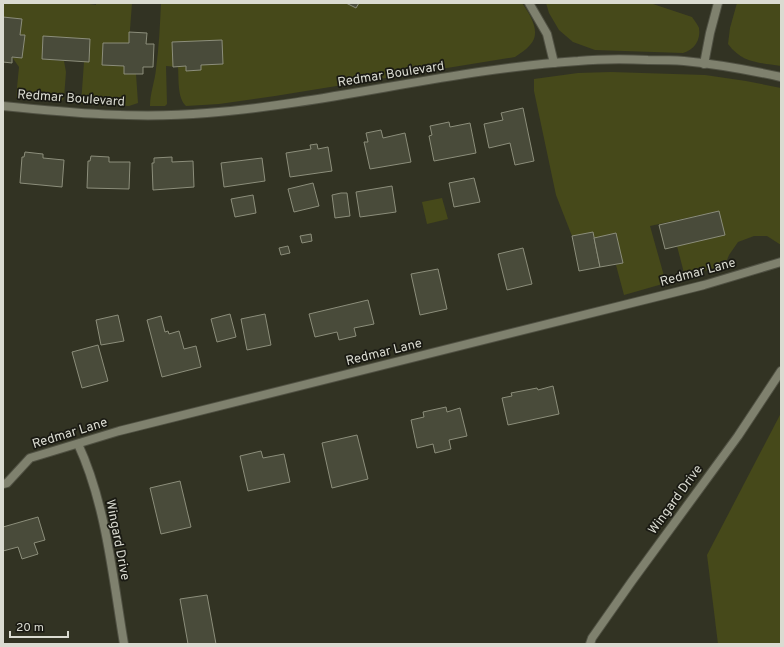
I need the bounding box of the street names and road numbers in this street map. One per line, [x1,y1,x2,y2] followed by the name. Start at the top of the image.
[336,59,446,91] street label: Redmar Boulevard
[17,87,125,111] street label: Redmar Boulevard
[658,255,738,291] street label: Redmar Lane
[344,336,424,370] street label: Redmar Lane
[30,415,110,453] street label: Redmar Lane
[645,462,707,538] street label: Wingard Drive
[101,498,133,582] street label: Wingard Drive

